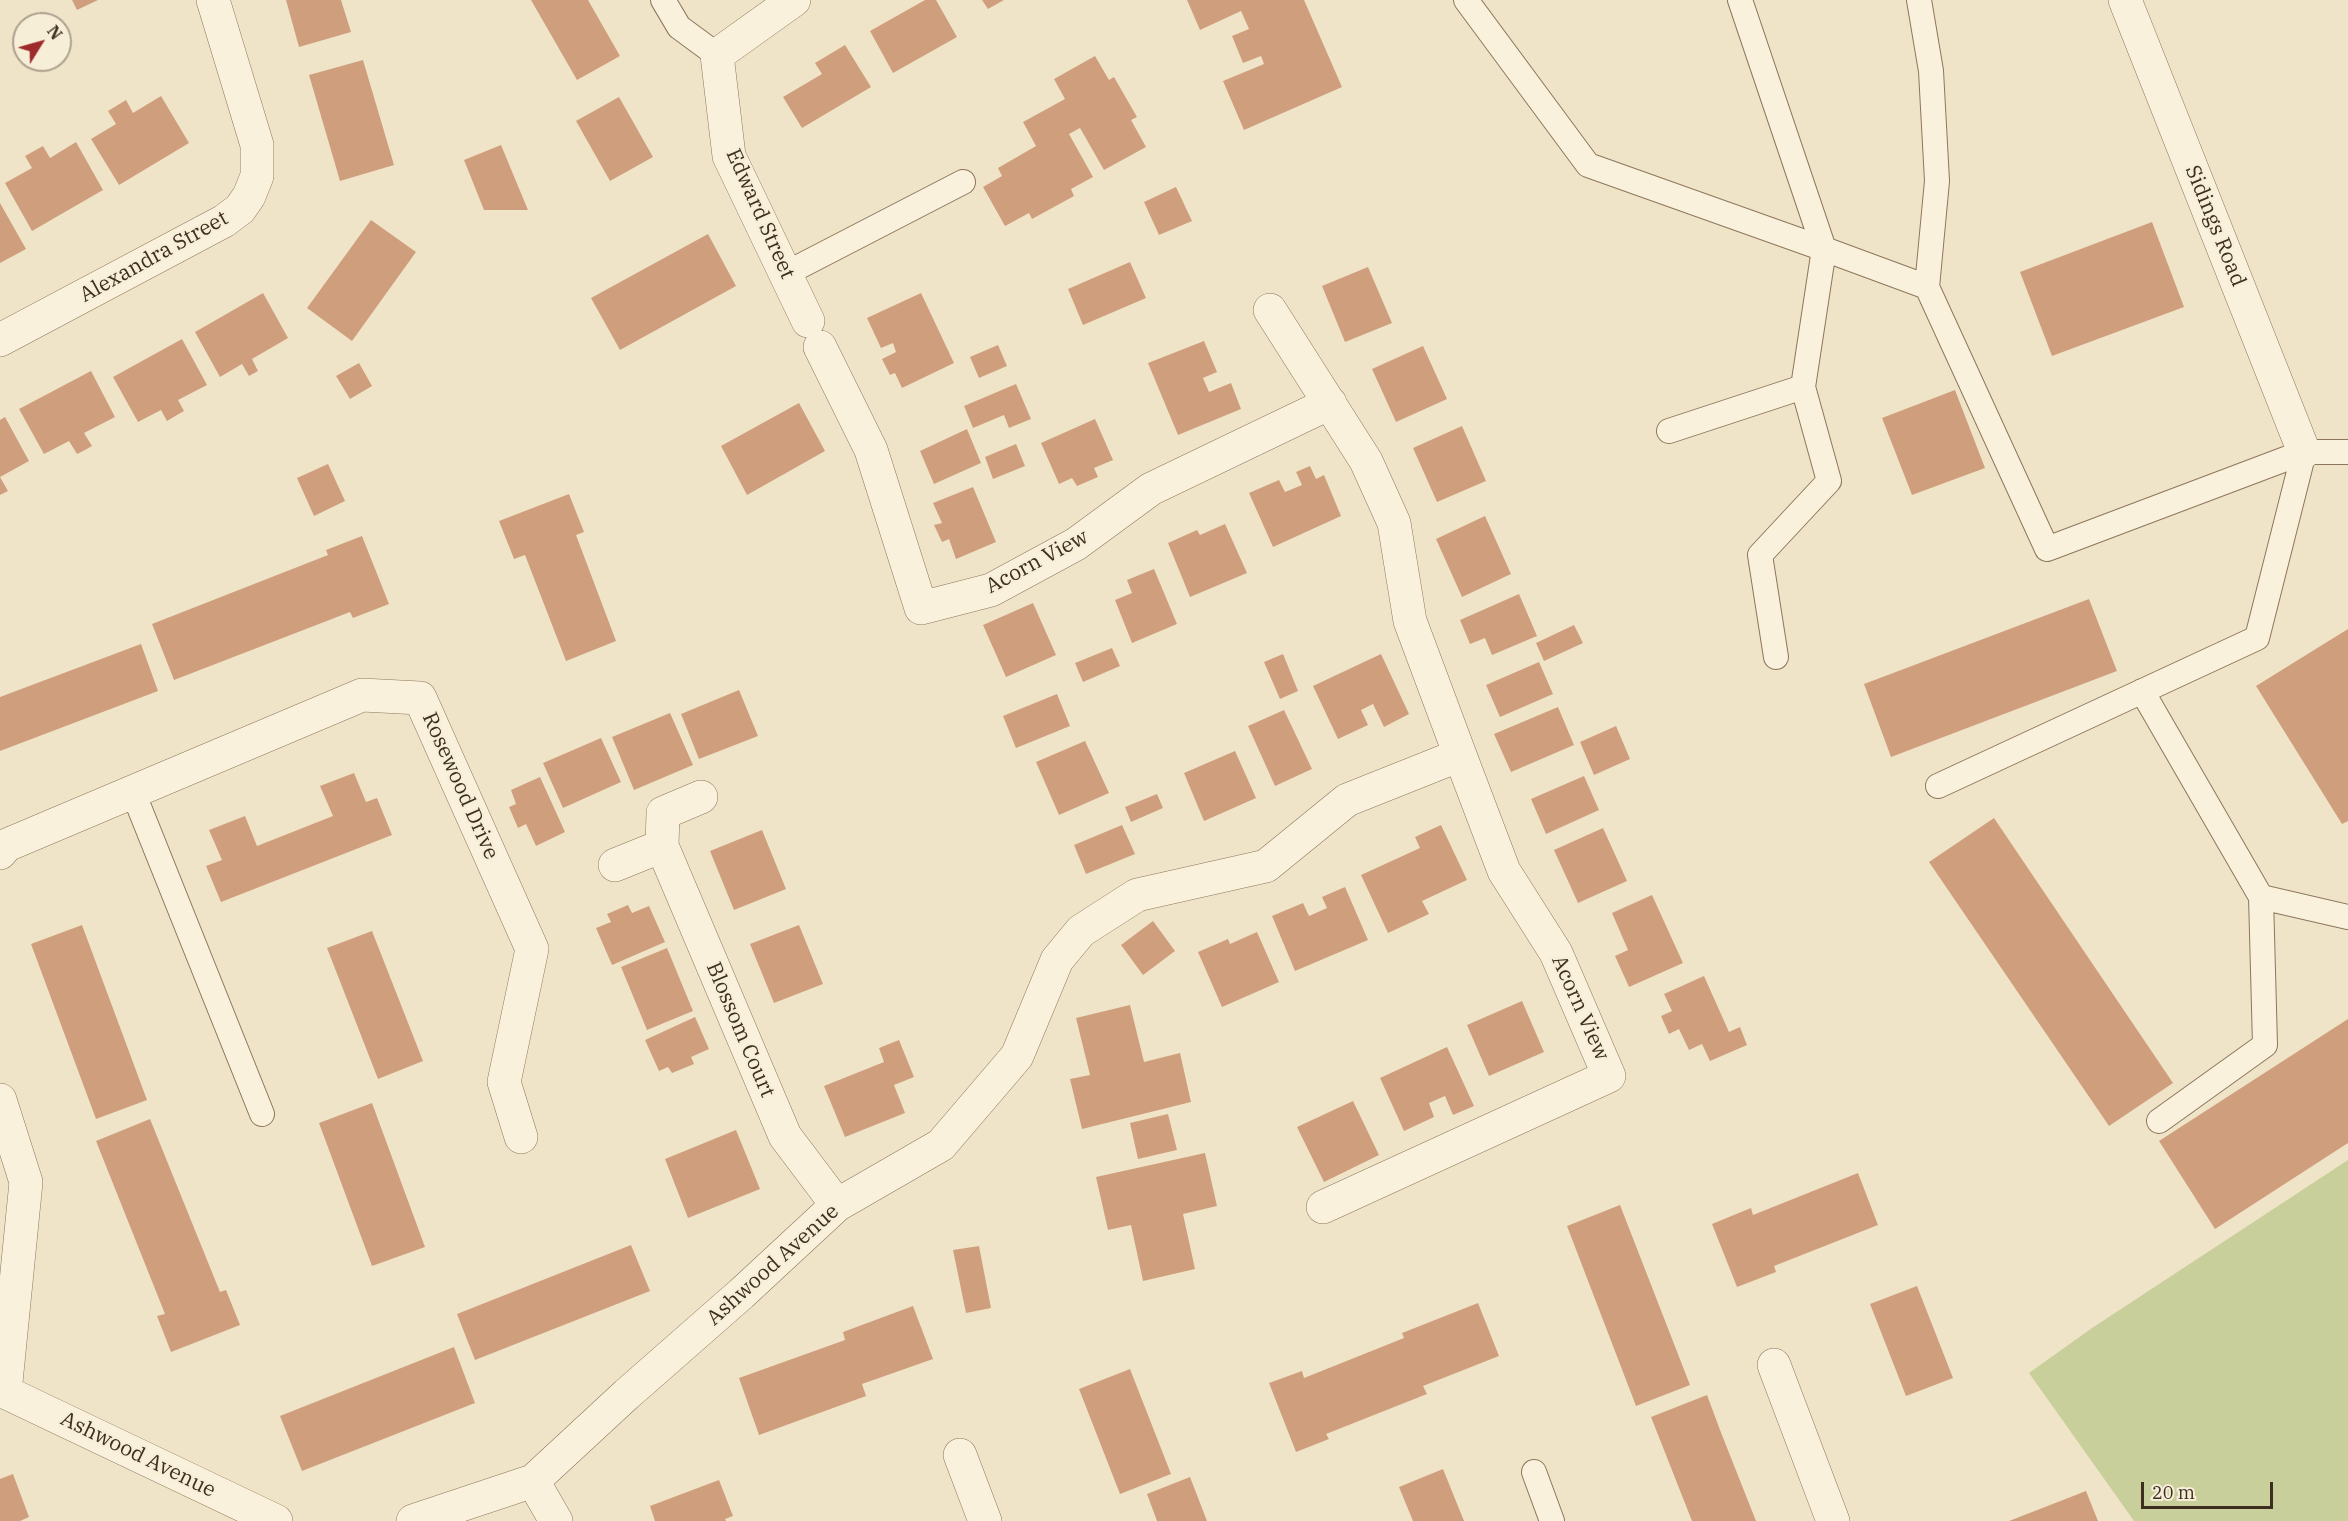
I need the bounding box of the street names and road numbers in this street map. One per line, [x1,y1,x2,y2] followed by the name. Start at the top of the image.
[720,145,800,283] street label: Edward Street
[2179,162,2251,290] street label: Sidings Road
[75,206,233,308] street label: Alexandra Street
[982,525,1092,599] street label: Acorn View
[416,709,504,863] street label: Rosewood Drive
[1546,952,1614,1064] street label: Acorn View
[700,959,780,1101] street label: Blossom Court
[702,1199,844,1331] street label: Ashwood Avenue
[56,1407,220,1503] street label: Ashwood Avenue

